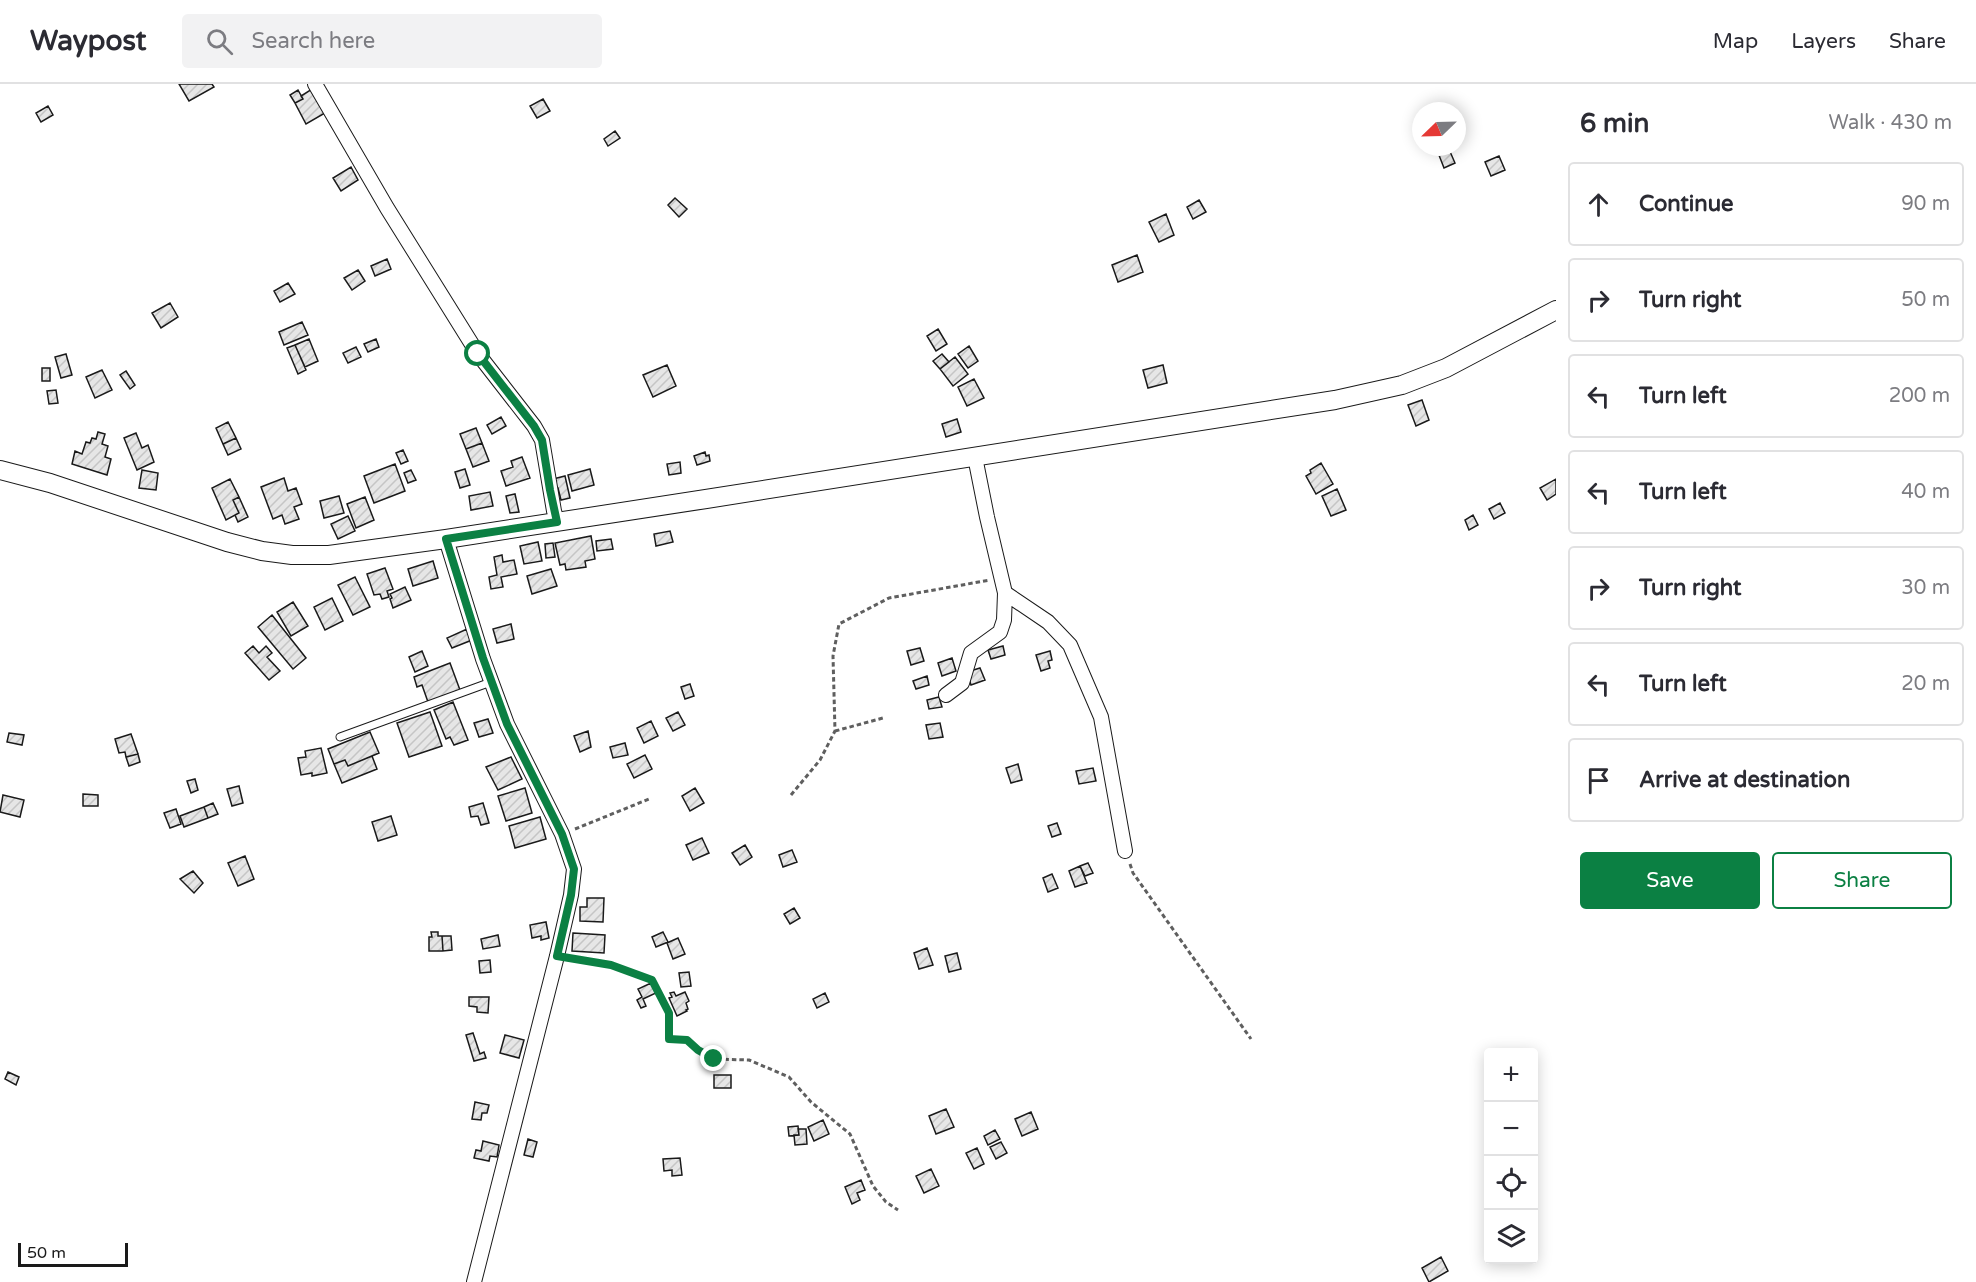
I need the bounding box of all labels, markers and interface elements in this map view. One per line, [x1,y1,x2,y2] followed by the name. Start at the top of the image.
[182,14,602,68] search box
[30,24,146,58] text: Waypost
[203,25,236,58] icon: search
[251,28,375,54] text: Search here
[1713,29,1758,54] text: Map
[1791,29,1856,54] text: Layers
[1889,29,1946,54] text: Share
[1412,102,1466,156] north arrow
[1580,108,1649,139] text: 6 min
[1829,111,1952,135] text: Walk · 430 m
[1582,188,1615,221] icon: ahead
[1639,191,1734,217] text: Continue
[1901,192,1950,216] text: 90 m
[1582,284,1615,317] icon: right
[1639,287,1741,313] text: Turn right
[1901,288,1950,312] text: 50 m
[464,340,490,366] route start
[1582,380,1615,413] icon: left
[1639,383,1727,409] text: Turn left
[1889,384,1950,408] text: 200 m
[1582,476,1615,509] icon: left
[1639,479,1727,505] text: Turn left
[1901,480,1950,504] text: 40 m
[1582,572,1615,605] icon: right
[1639,575,1741,601] text: Turn right
[1901,576,1950,600] text: 30 m
[1582,668,1615,701] icon: left
[1639,671,1727,697] text: Turn left
[1901,672,1950,696] text: 20 m
[1582,764,1615,797] icon: arrive
[1639,767,1850,793] text: Arrive at destination
[1580,852,1760,909] button: Save
[1772,852,1952,909] button: Share
[700,1045,726,1071] route end
[1484,1048,1538,1264] map controls
[1484,1048,1538,1102] button: +
[1484,1102,1538,1156] button: −
[1484,1156,1538,1210] button: locate
[1484,1210,1538,1264] button: layers
[18,1240,128,1268] scale bar
[27,1243,66,1263] text: 50 m

